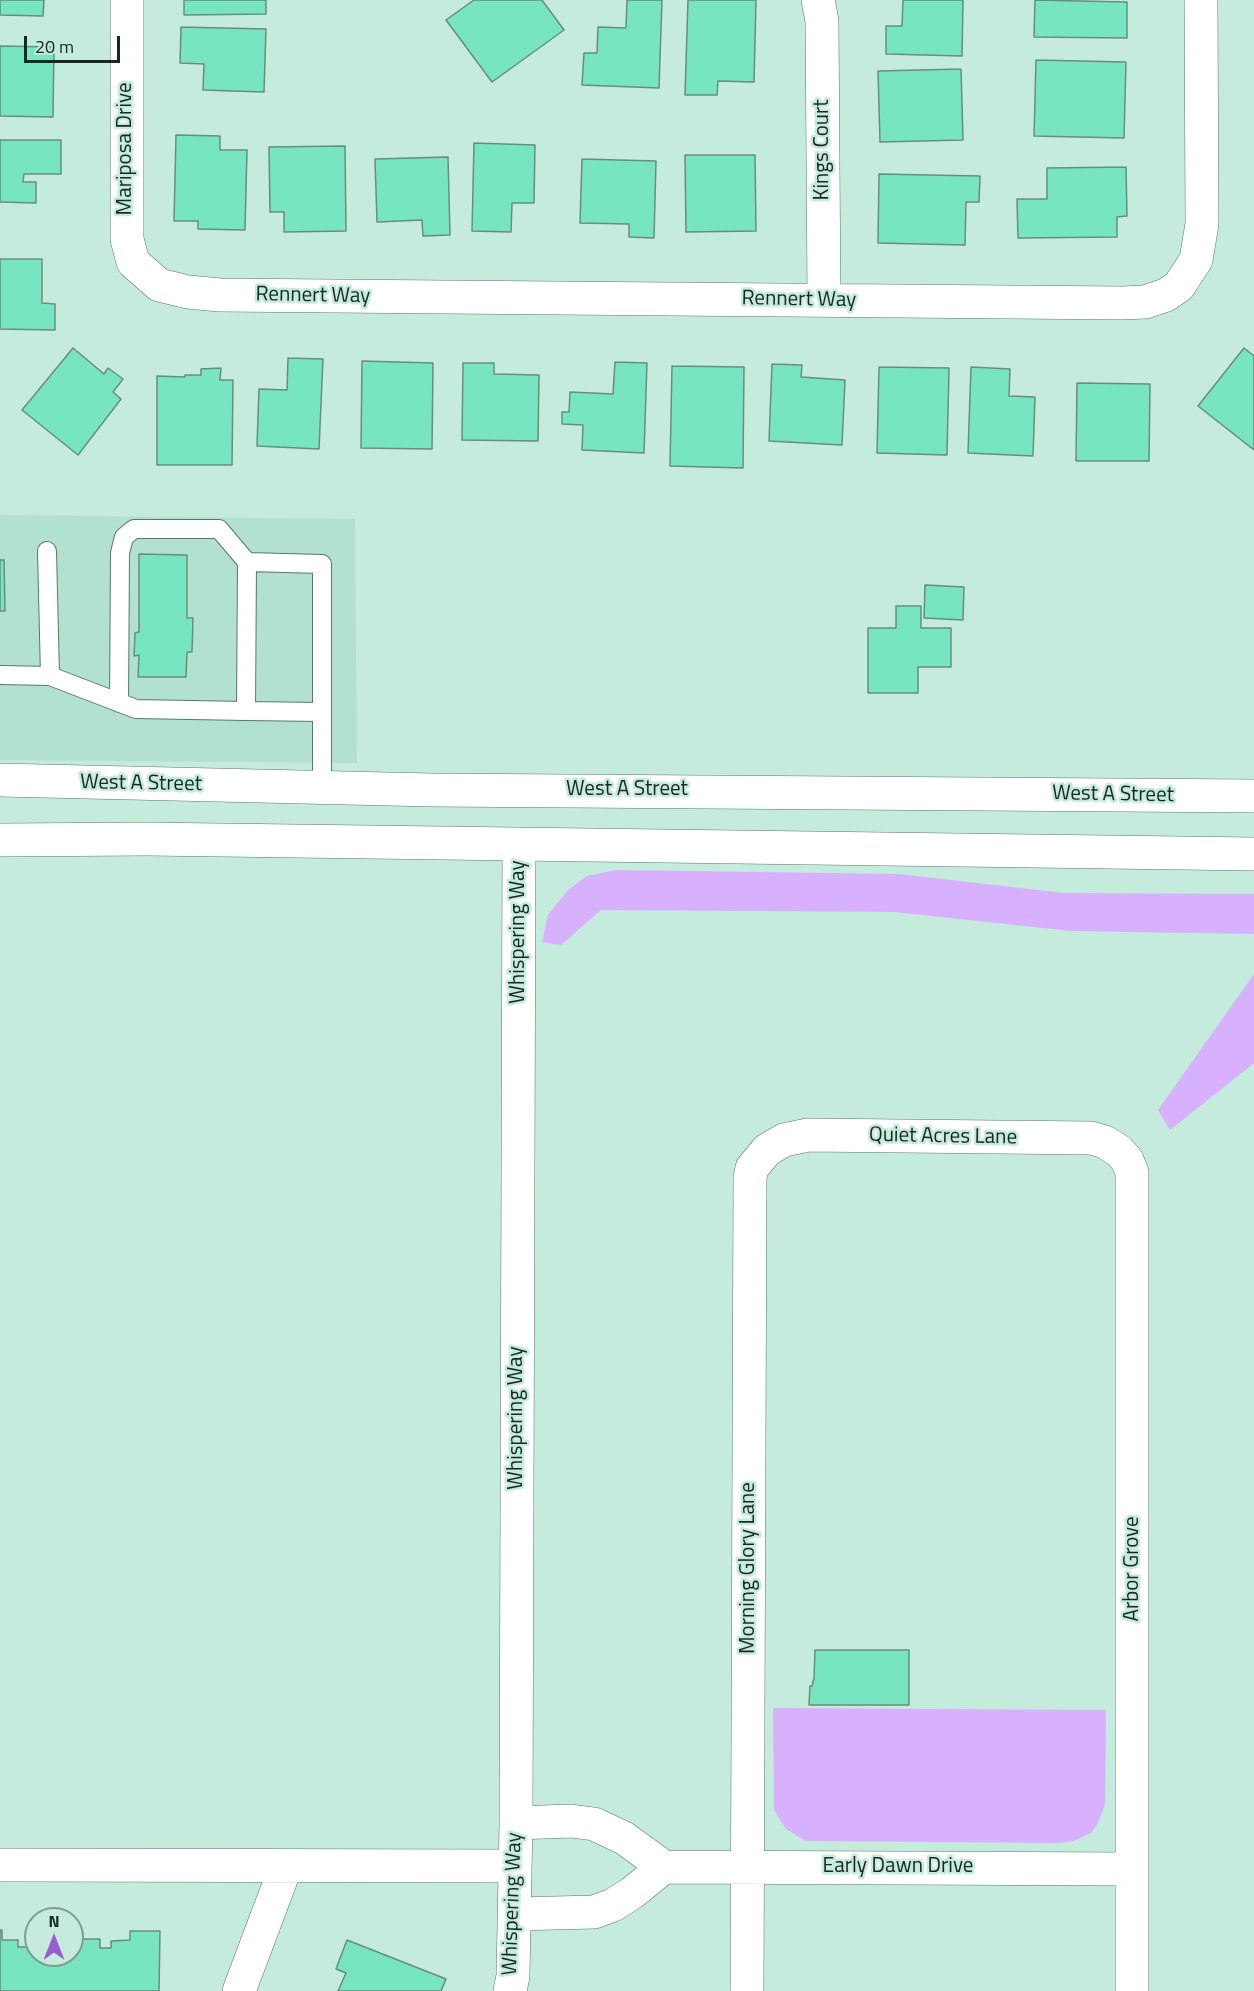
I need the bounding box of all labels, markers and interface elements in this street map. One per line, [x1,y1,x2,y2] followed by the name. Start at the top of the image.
[27,24,123,62] scale bar
[35,33,74,60] text: 20 m
[113,82,139,216] street label: Mariposa Drive
[810,99,836,201] street label: Kings Court
[255,282,371,310] street label: Rennert Way
[741,286,857,314] street label: Rennert Way
[80,770,202,798] street label: West A Street
[566,777,688,803] street label: West A Street
[1052,781,1174,809] street label: West A Street
[506,860,532,1004] street label: Whispering Way
[869,1123,1017,1151] street label: Quiet Acres Lane
[504,1346,530,1490] street label: Whispering Way
[736,1482,762,1654] street label: Morning Glory Lane
[1120,1516,1146,1622] street label: Arbor Grove
[498,1832,528,1976] street label: Whispering Way
[823,1854,973,1880] street label: Early Dawn Drive
[24,1907,84,1967] north arrow
[48,1909,60,1933] text: N

